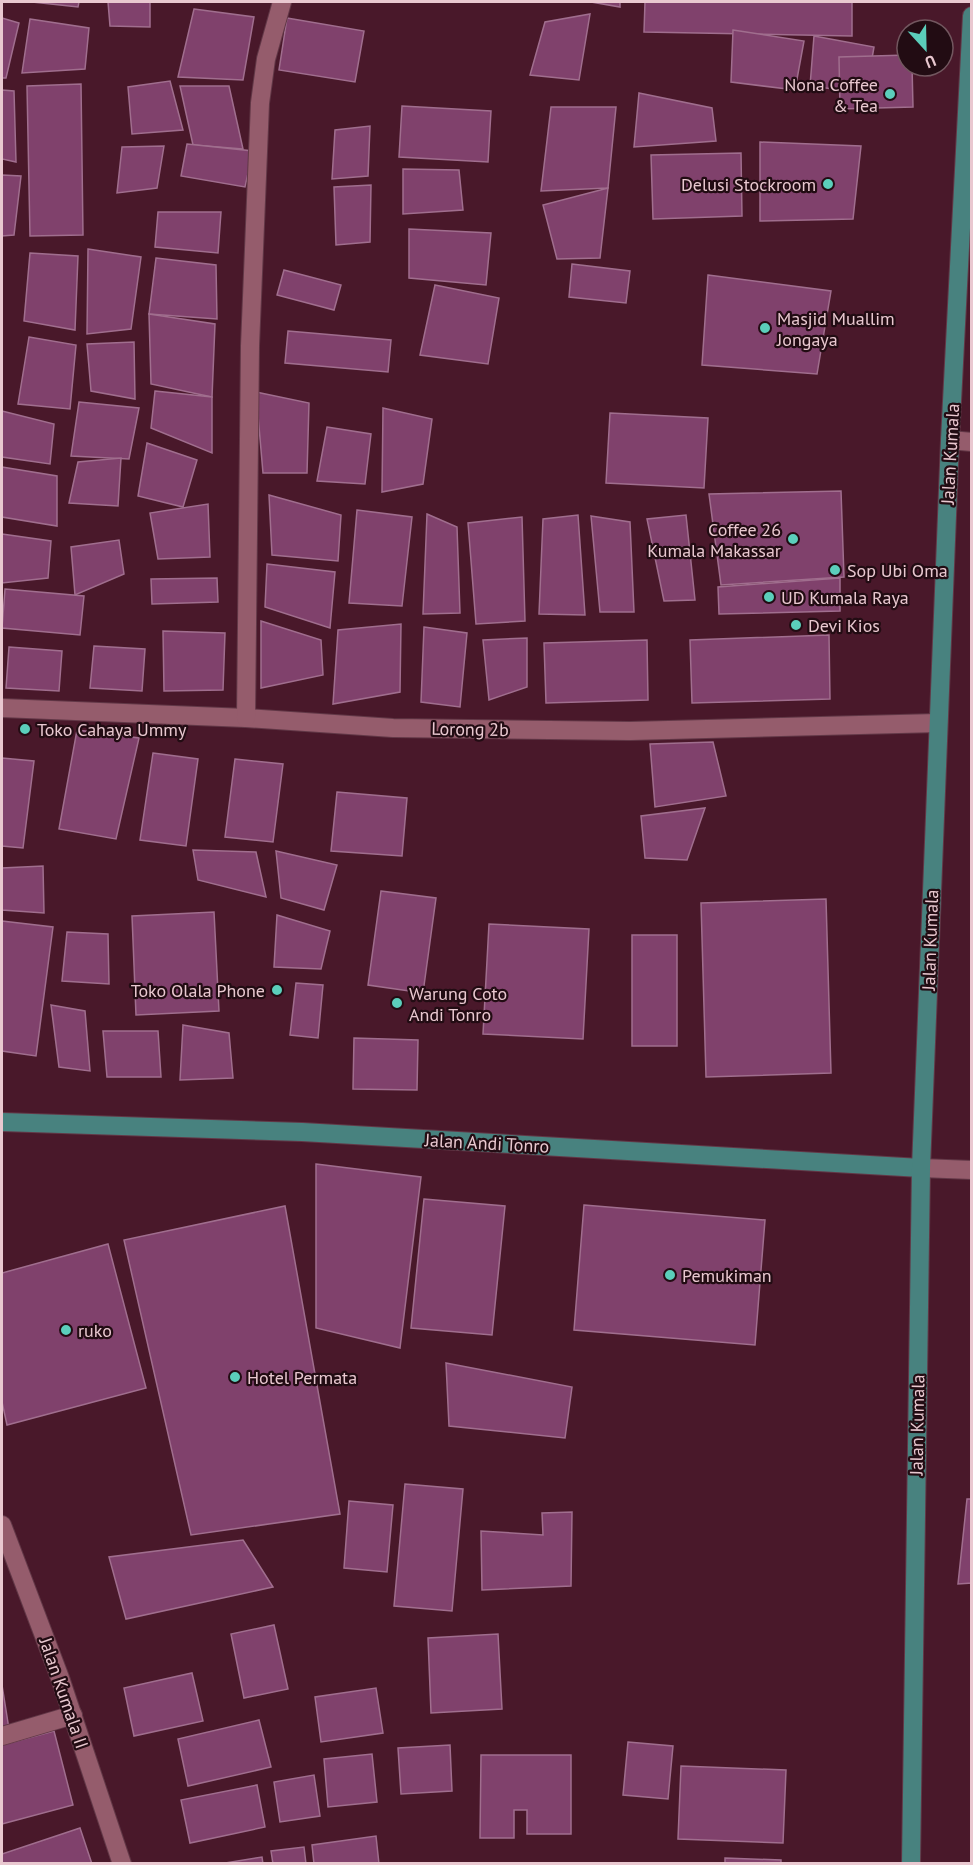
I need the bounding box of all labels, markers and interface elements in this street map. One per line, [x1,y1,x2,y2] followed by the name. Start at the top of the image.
[895,18,955,78] north arrow
[922,51,939,73] text: U
[784,73,878,117] place label: Nona Coffee & Tea
[883,87,897,101] marker: Nona Coffee & Tea
[681,173,816,196] place label: Delusi Stockroom
[821,177,835,191] marker: Delusi Stockroom
[776,307,895,351] place label: Masjid Muallim Jongaya
[758,321,772,335] marker: Masjid Muallim Jongaya
[936,403,964,506] street label: Jalan Kumala
[647,518,781,562] place label: Coffee 26 Kumala Makassar
[786,532,800,546] marker: Coffee 26 Kumala Makassar
[847,559,948,582] place label: Sop Ubi Oma
[828,563,842,577] marker: Sop Ubi Oma
[781,586,909,609] place label: UD Kumala Raya
[762,590,776,604] marker: UD Kumala Raya
[808,614,880,637] place label: Devi Kios
[789,618,803,632] marker: Devi Kios
[431,717,509,741] street label: Lorong 2b
[37,718,187,741] place label: Toko Cahaya Ummy
[18,722,32,736] marker: Toko Cahaya Ummy
[917,889,943,992] street label: Jalan Kumala
[131,979,265,1002] place label: Toko Olala Phone
[409,982,507,1026] place label: Warung Coto Andi Tonro
[270,983,284,997] marker: Toko Olala Phone
[390,996,404,1010] marker: Warung Coto Andi Tonro
[423,1128,550,1158] street label: Jalan Andi Tonro
[682,1264,772,1287] place label: Pemukiman
[663,1268,677,1282] marker: Pemukiman
[78,1319,112,1342] place label: ruko
[59,1323,73,1337] marker: ruko
[247,1366,357,1389] place label: Hotel Permata
[228,1370,242,1384] marker: Hotel Permata
[905,1374,929,1477] street label: Jalan Kumala
[34,1633,94,1752] street label: Jalan Kumala II

